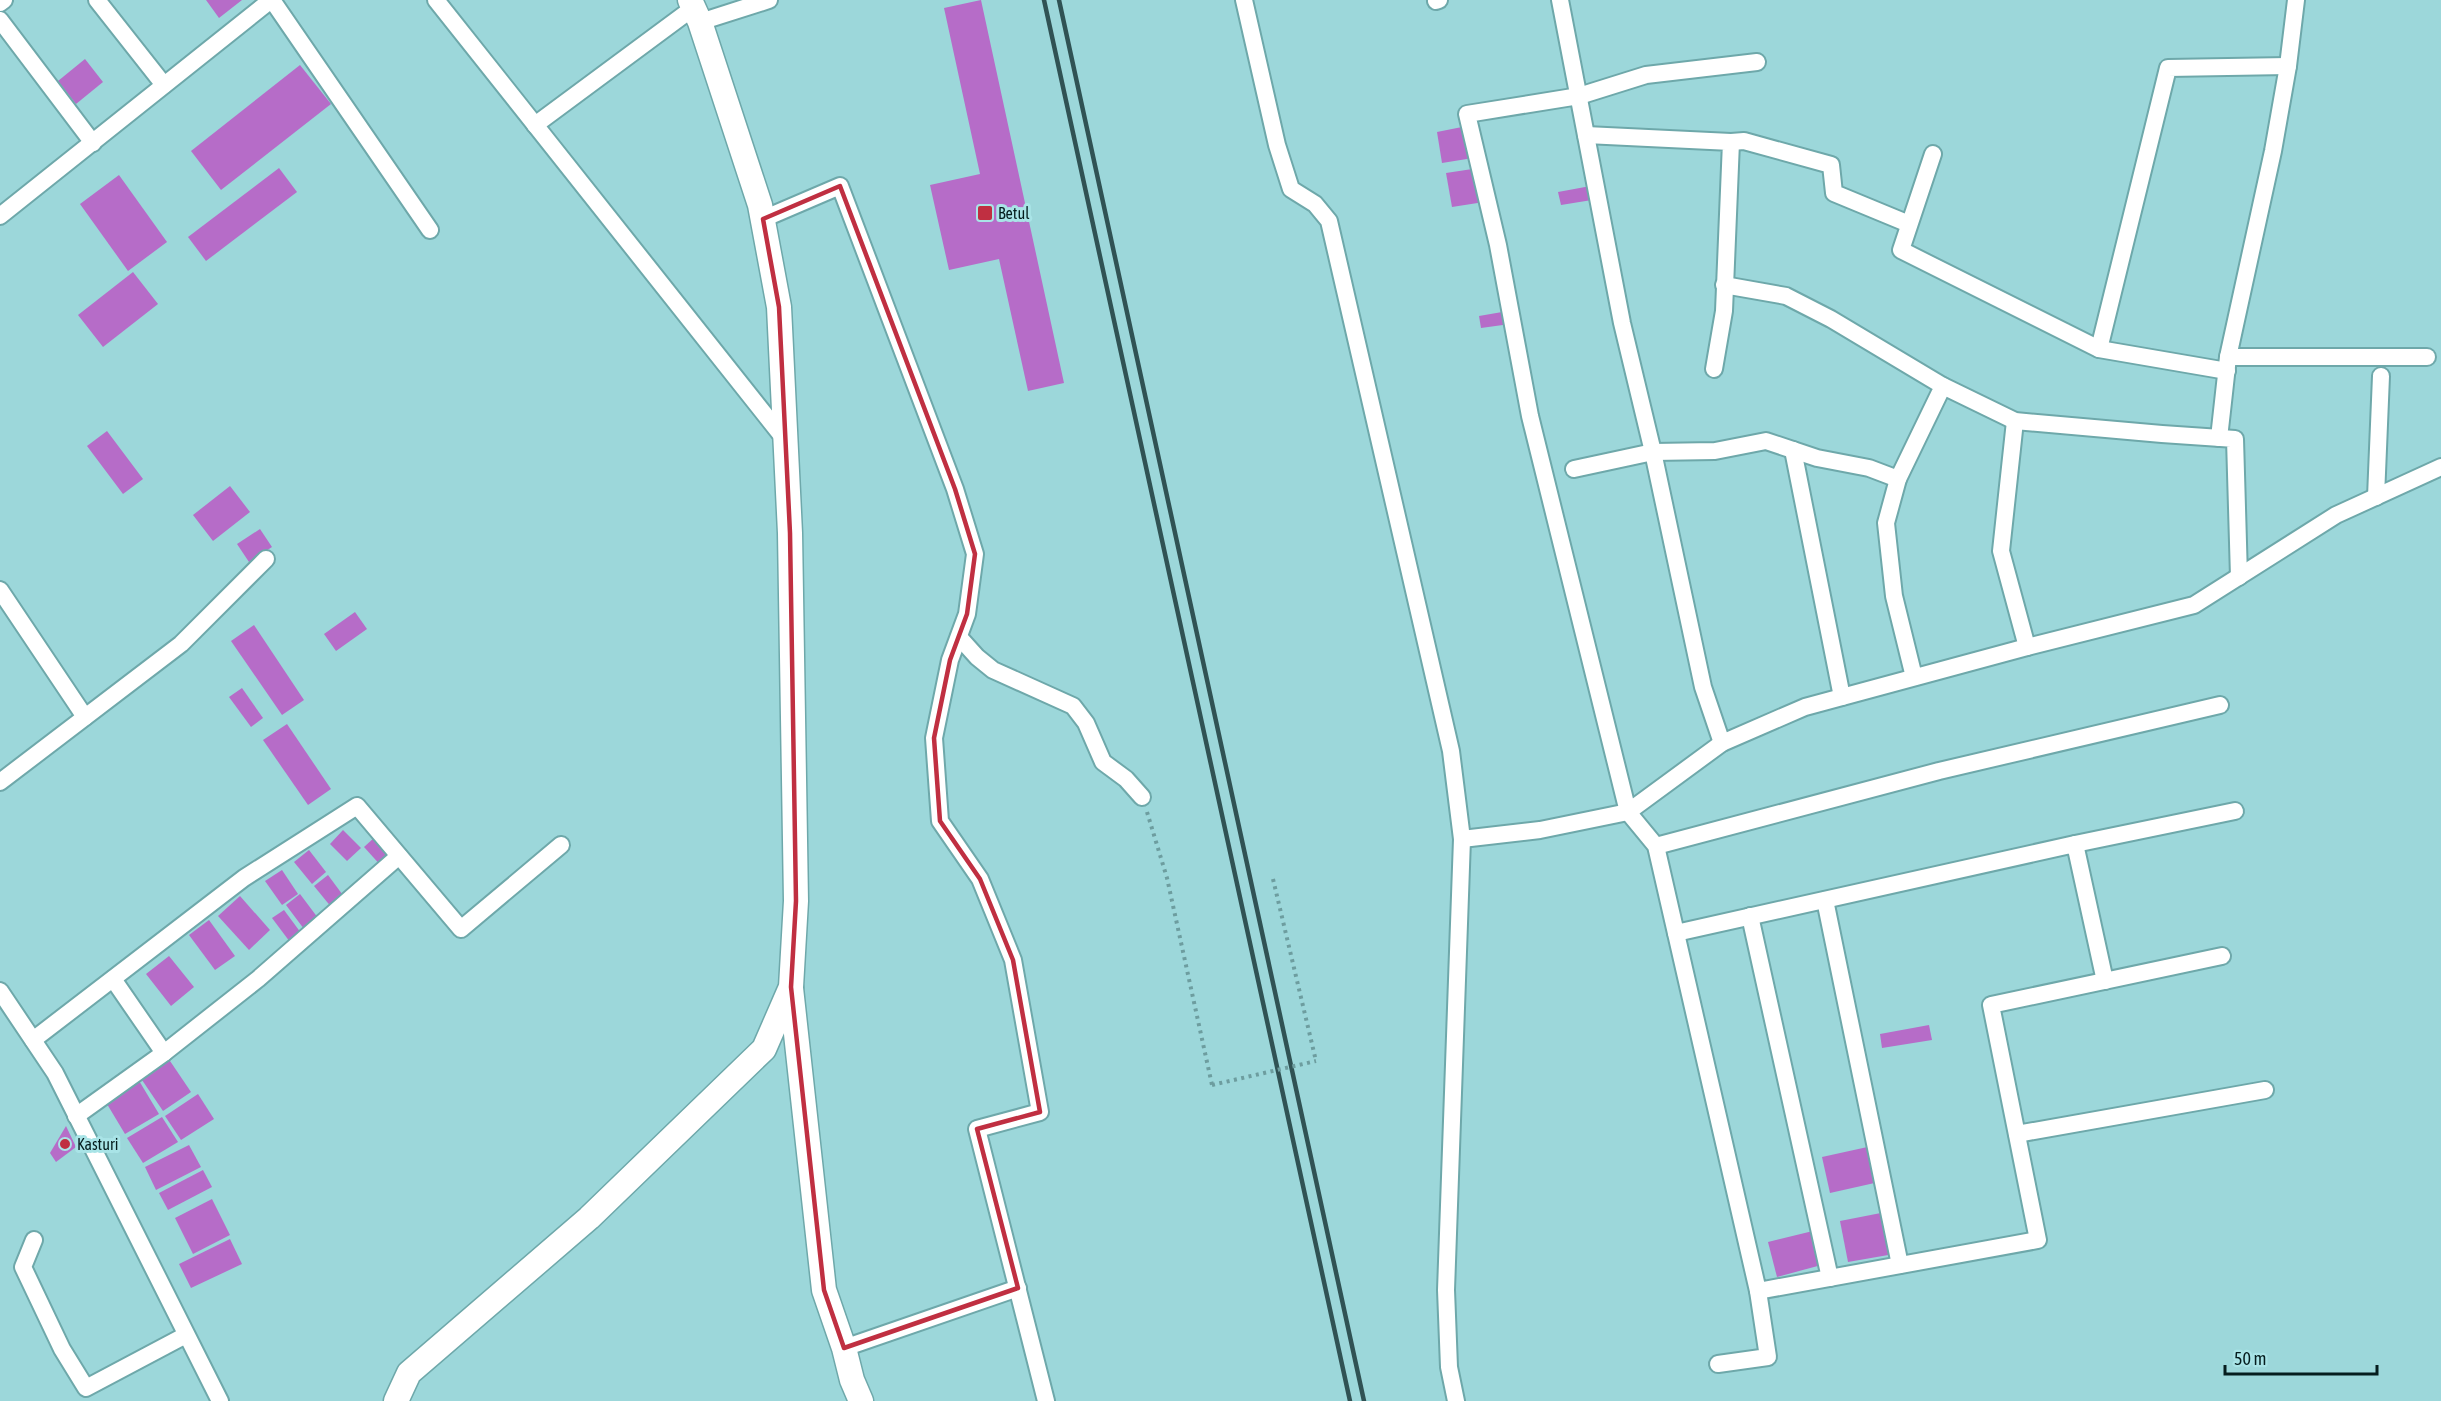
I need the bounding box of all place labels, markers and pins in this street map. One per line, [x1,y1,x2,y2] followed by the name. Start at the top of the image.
[976,204,994,222] marker: Betul
[998,204,1030,222] place label: Betul
[77,1135,118,1153] place label: Kasturi
[58,1137,72,1151] marker: Kasturi

